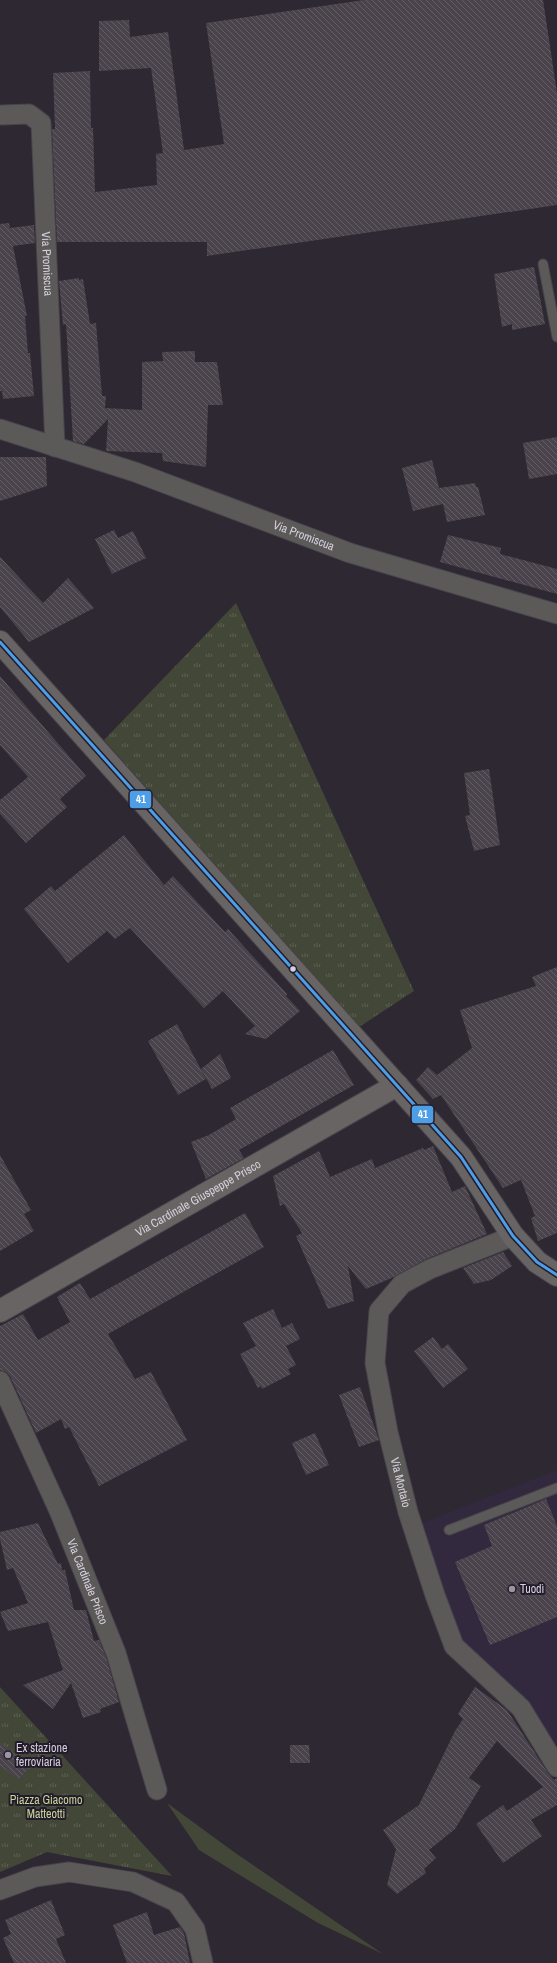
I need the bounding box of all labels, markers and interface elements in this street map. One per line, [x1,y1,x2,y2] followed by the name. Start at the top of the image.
[38,231,56,297] street label: Via Promiscua
[271,517,337,555] street label: Via Promiscua
[129,790,152,809] line badge: 41
[136,792,146,806] text: 41
[288,964,298,974] unlabelled marker
[411,1105,434,1124] line badge: 41
[418,1107,428,1121] text: 41
[133,1156,264,1240] street label: Via Cardinale Giuspeppe Prisco
[387,1456,415,1509] street label: Via Mortaio
[63,1537,112,1627] street label: Via Cardinale Prisco
[520,1581,544,1597] place label: Tuodì
[507,1584,517,1594] marker: Tuodì
[16,1740,67,1770] place label: Ex stazione ferroviaria
[3,1750,13,1760] marker: Ex stazione ferroviaria
[10,1792,82,1822] park label: Piazza Giacomo Matteotti

